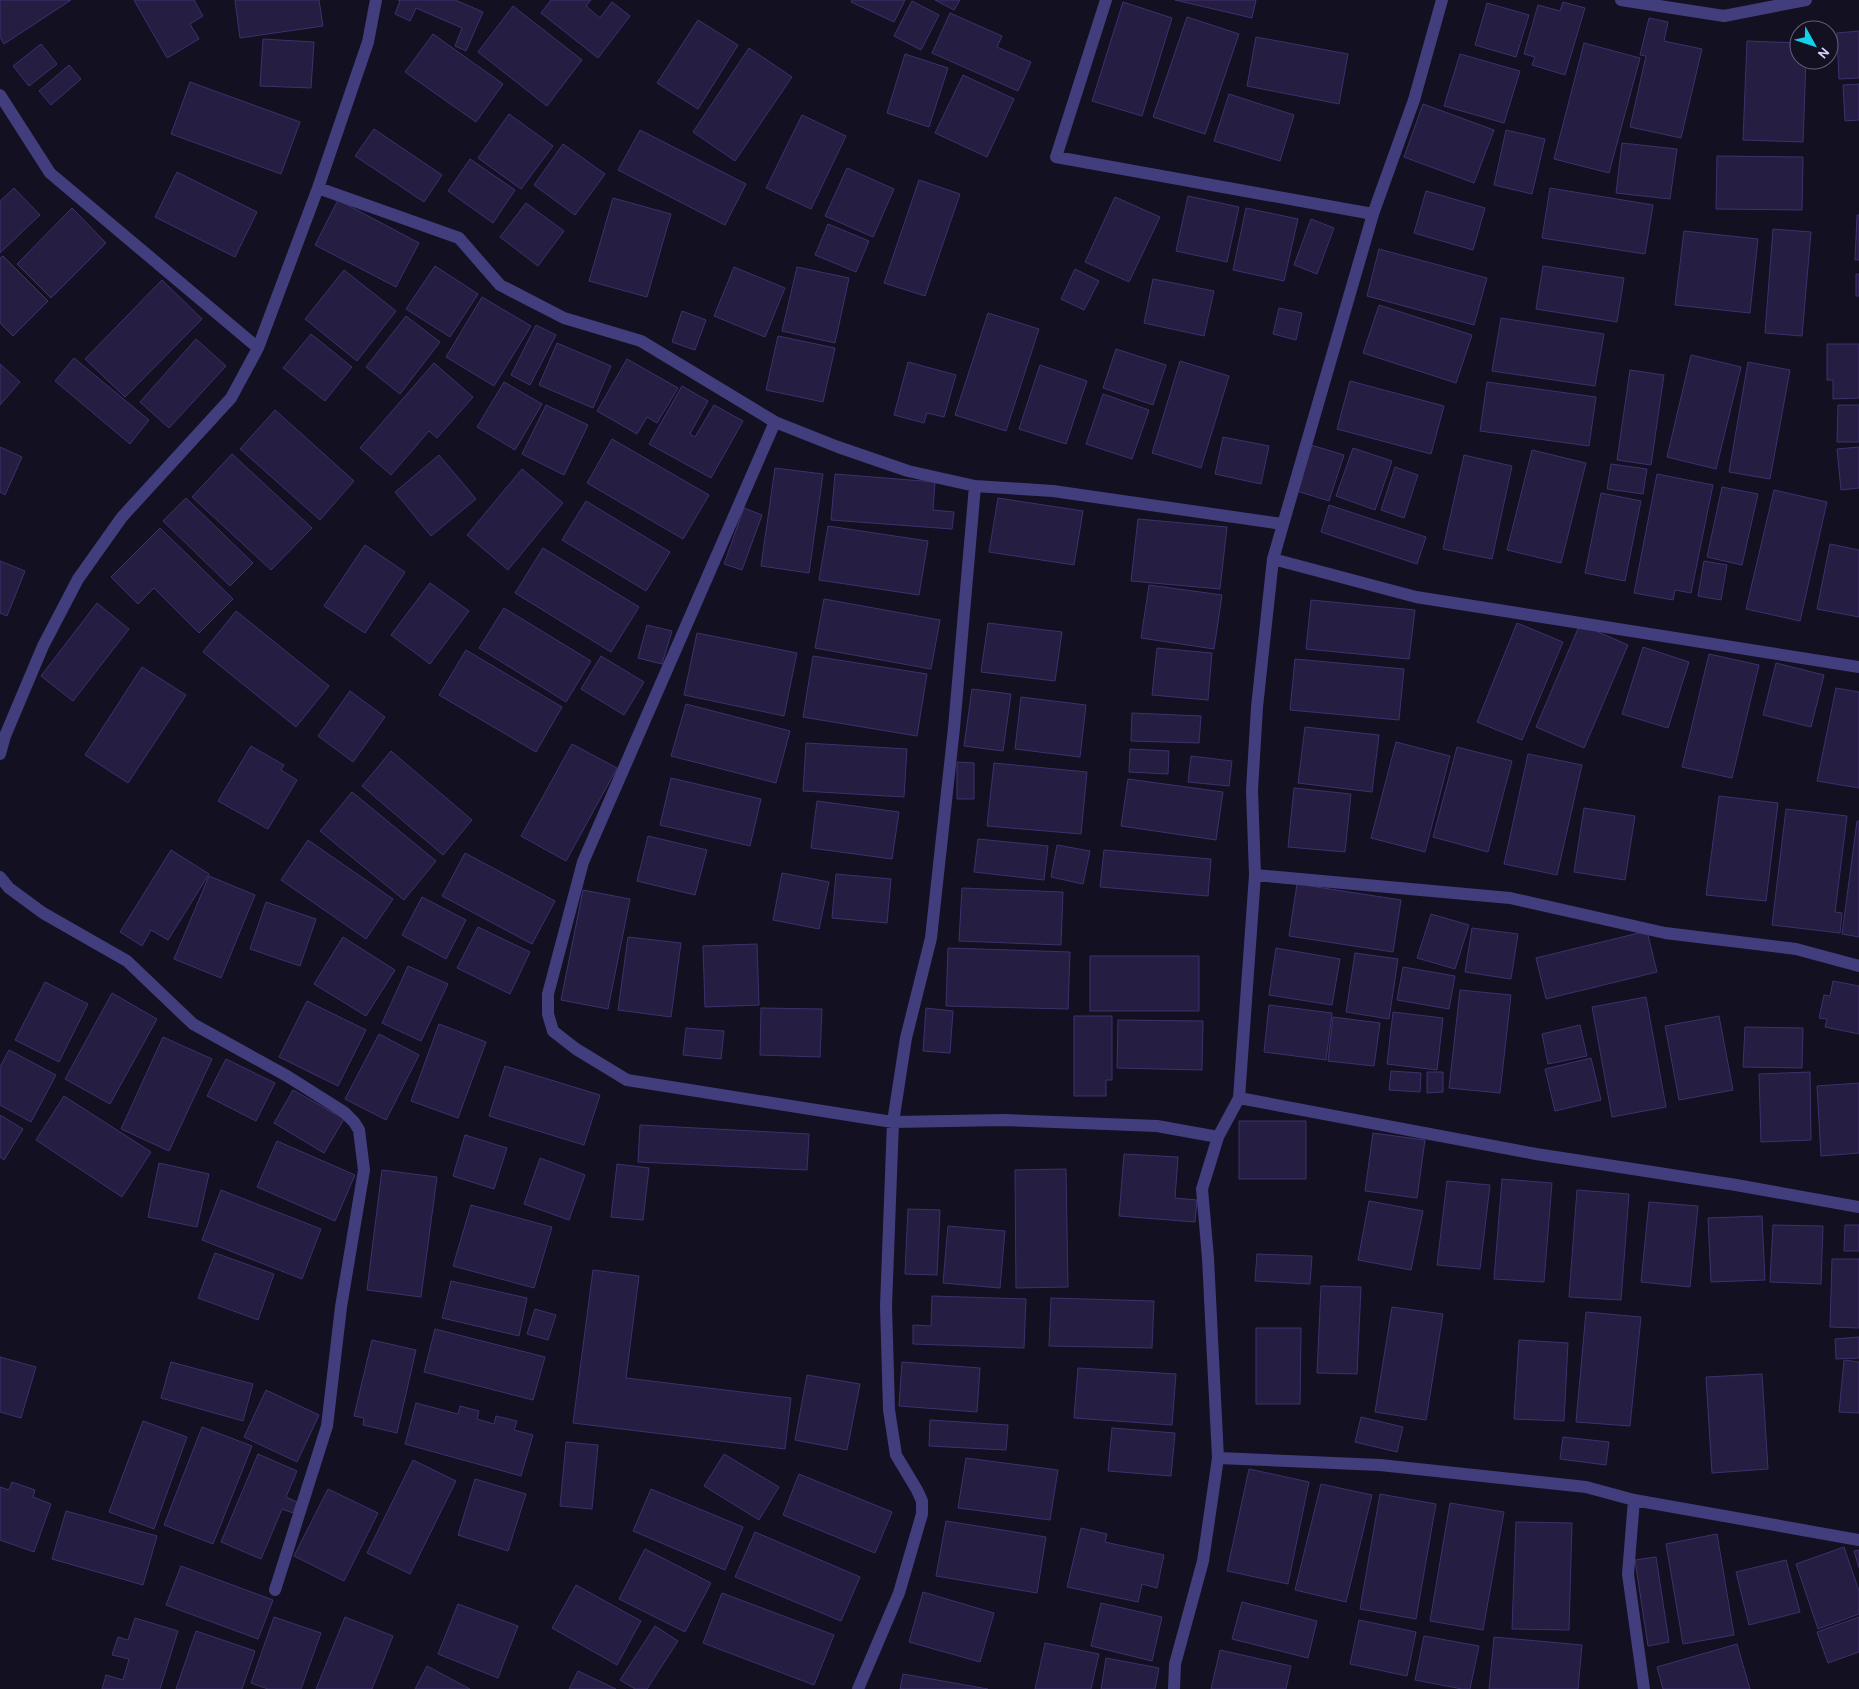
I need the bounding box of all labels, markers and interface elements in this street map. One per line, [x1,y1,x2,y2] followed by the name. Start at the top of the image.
[1789,20,1839,70] north arrow
[1814,44,1833,62] text: N

